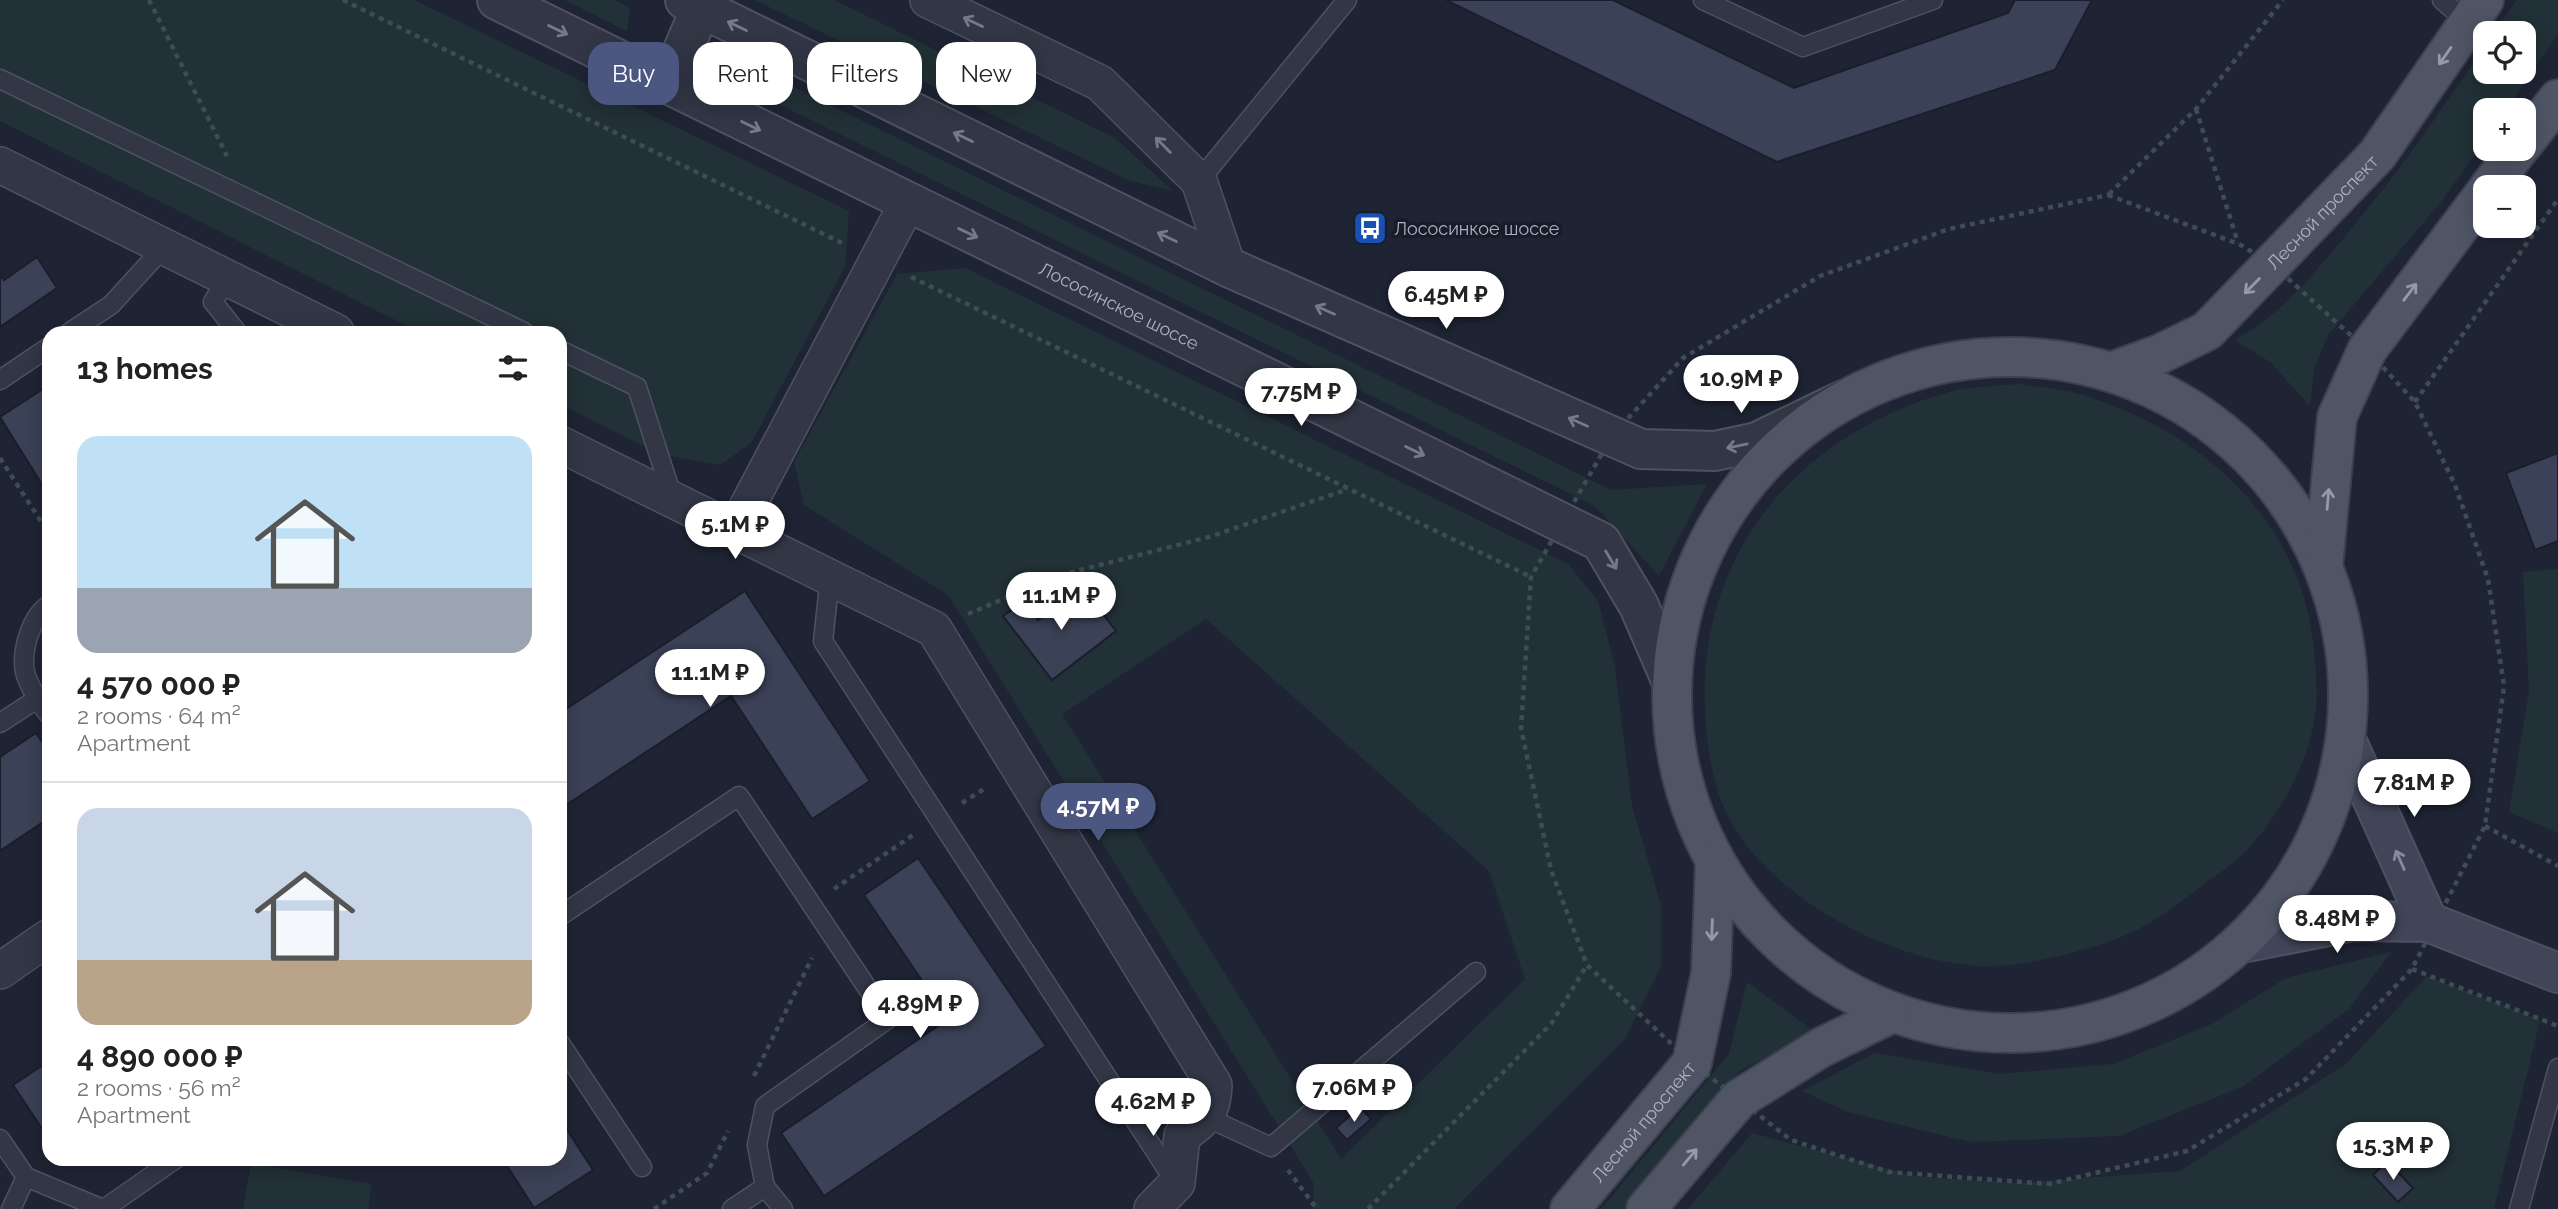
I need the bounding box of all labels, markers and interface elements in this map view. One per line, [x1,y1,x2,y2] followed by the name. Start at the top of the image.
[963,14,984,28] one-way arrow
[727,18,748,32] one-way arrow
[2473,21,2536,238] map controls
[2473,21,2536,84] button: locate
[547,24,568,38] one-way arrow
[588,42,679,105] chip: Buy
[693,42,793,105] chip: Rent
[807,42,922,105] chip: Filters
[936,42,1036,105] chip: New
[2438,46,2452,65] one-way arrow
[2473,98,2536,161] button: +
[740,119,761,133] one-way arrow
[953,129,974,143] one-way arrow
[1155,137,1172,154] one-way arrow
[2262,150,2382,274] street label: Лесной проспект
[2473,175,2536,238] button: −
[1351,209,1389,247] bus stop icon: Лососинкое шоссе
[1394,218,1560,239] place label: Лососинкое шоссе
[957,227,978,241] one-way arrow
[1157,230,1178,243] one-way arrow
[1036,257,1203,354] street label: Лососинское шоссе
[1381,272,1511,331] pin: 6.45M ₽
[2244,277,2261,294] one-way arrow
[1404,280,1488,307] text: 6.45M ₽
[2402,284,2417,302] one-way arrow
[1315,303,1337,316] one-way arrow
[494,349,532,387] icon: filters
[77,351,213,386] text: 13 homes
[1676,356,1806,415] pin: 10.9M ₽
[1700,364,1782,391] text: 10.9M ₽
[1236,368,1366,428] pin: 7.75M ₽
[1261,377,1341,404] text: 7.75M ₽
[1568,415,1589,428] one-way arrow
[1726,440,1749,454] one-way arrow
[1404,444,1425,458] one-way arrow
[242,481,368,607] icon: home
[2322,488,2335,511] one-way arrow
[678,502,792,561] pin: 5.1M ₽
[701,510,769,537] text: 5.1M ₽
[1605,549,1619,569] one-way arrow
[996,572,1126,632] pin: 11.1M ₽
[1022,581,1100,608] text: 11.1M ₽
[645,650,775,709] pin: 11.1M ₽
[671,658,749,685] text: 11.1M ₽
[77,667,240,702] text: 4 570 000 ₽
[77,702,241,729] text: 2 rooms · 64 m²
[77,729,191,756] text: Apartment
[2349,760,2479,819] pin: 7.81M ₽
[2374,768,2454,795] text: 7.81M ₽
[1033,784,1163,843] pin: 4.57M ₽
[1057,792,1139,819] text: 4.57M ₽
[2393,850,2406,871] one-way arrow
[242,853,368,979] icon: home
[2272,895,2402,955] pin: 8.48M ₽
[2295,904,2379,931] text: 8.48M ₽
[1706,918,1719,941] one-way arrow
[855,981,985,1040] pin: 4.89M ₽
[878,989,962,1016] text: 4.89M ₽
[77,1039,243,1074] text: 4 890 000 ₽
[1587,1057,1700,1186] street label: Лесной проспект
[1289,1064,1419,1124] pin: 7.06M ₽
[1312,1073,1396,1100] text: 7.06M ₽
[77,1074,241,1101] text: 2 rooms · 56 m²
[1088,1078,1218,1138] pin: 4.62M ₽
[1111,1087,1195,1114] text: 4.62M ₽
[77,1101,191,1128] text: Apartment
[2328,1122,2458,1182] pin: 15.3M ₽
[2353,1131,2433,1158] text: 15.3M ₽
[1682,1148,1698,1166] one-way arrow

